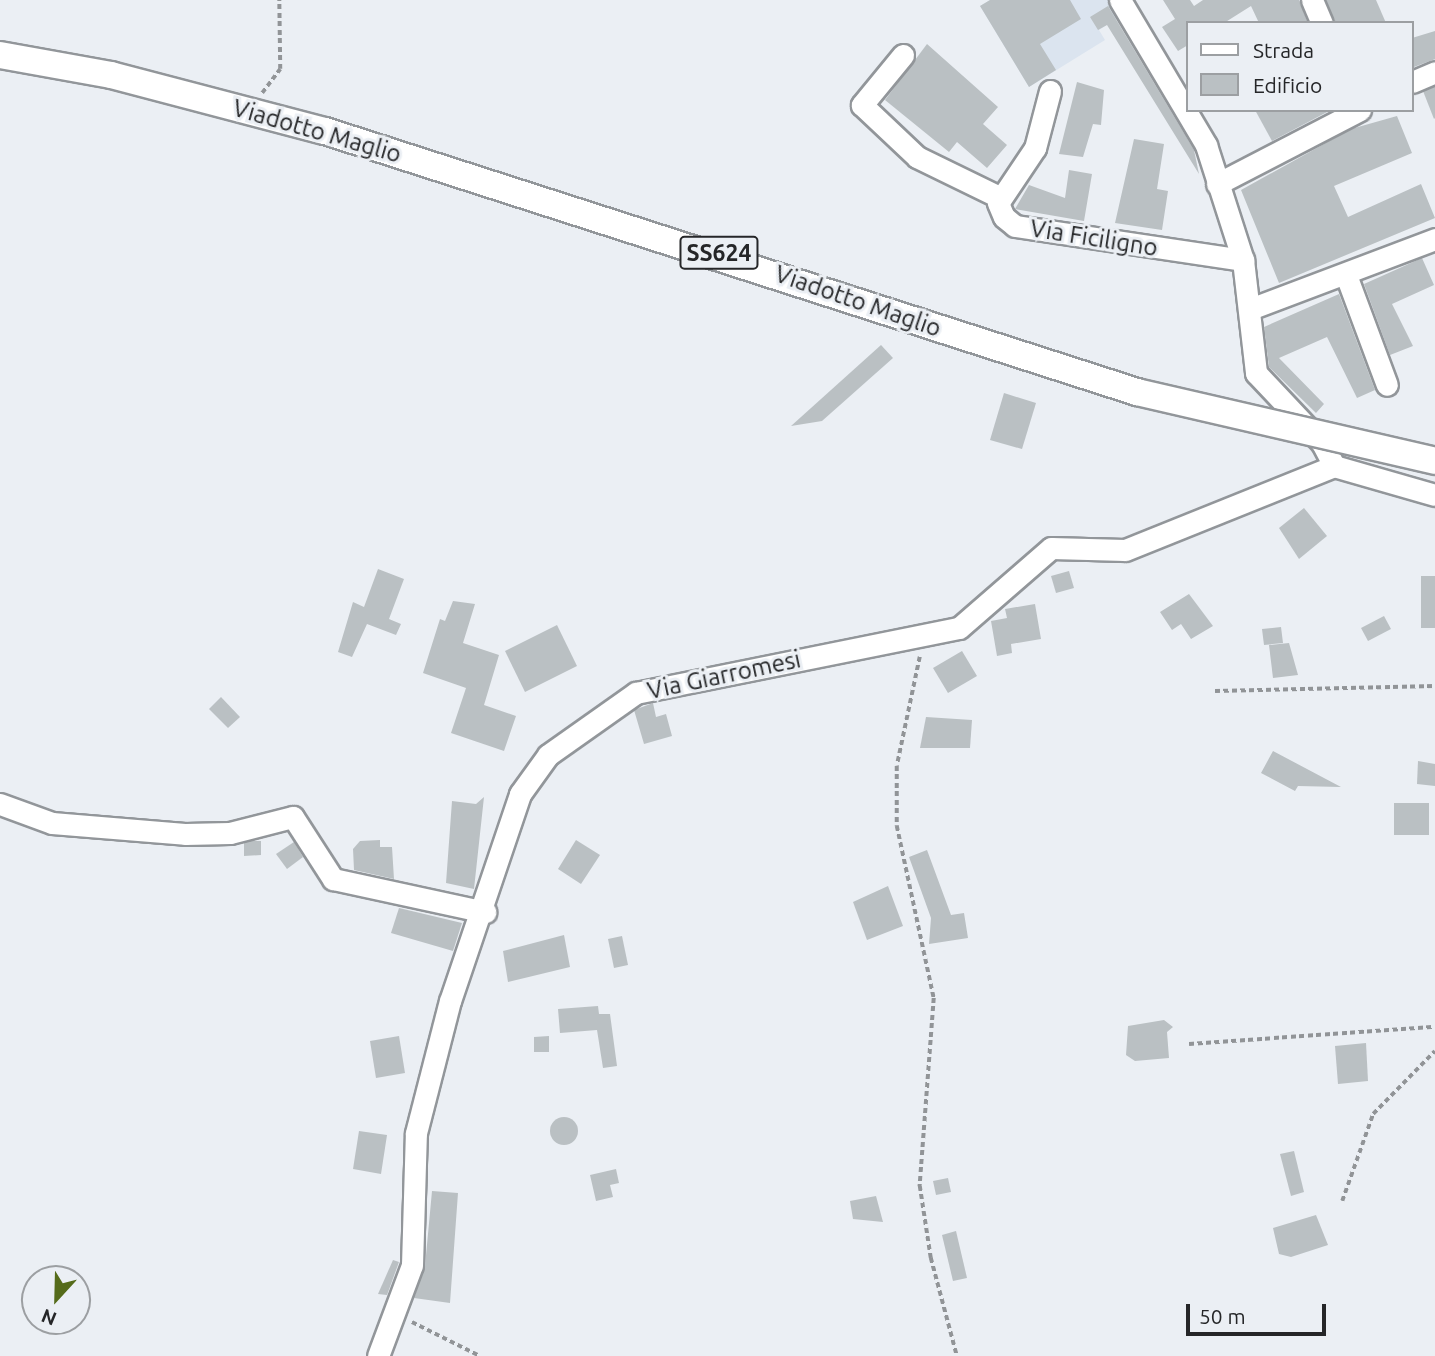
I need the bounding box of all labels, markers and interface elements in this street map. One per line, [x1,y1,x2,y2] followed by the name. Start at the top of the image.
[1186,21,1414,112] legend
[1253,38,1314,62] text: Strada
[1253,73,1322,97] text: Edificio
[230,93,404,169] street label: Viadotto Maglio
[1028,214,1160,262] street label: Via Ficiligno
[679,234,759,272] road number: SS624
[771,259,945,343] street label: Viadotto Maglio
[645,645,803,705] street label: Via Giarromesi
[21,1265,91,1335] north arrow
[1190,1290,1330,1334] scale bar
[1199,1304,1246,1328] text: 50 m
[38,1305,60,1330] text: N

